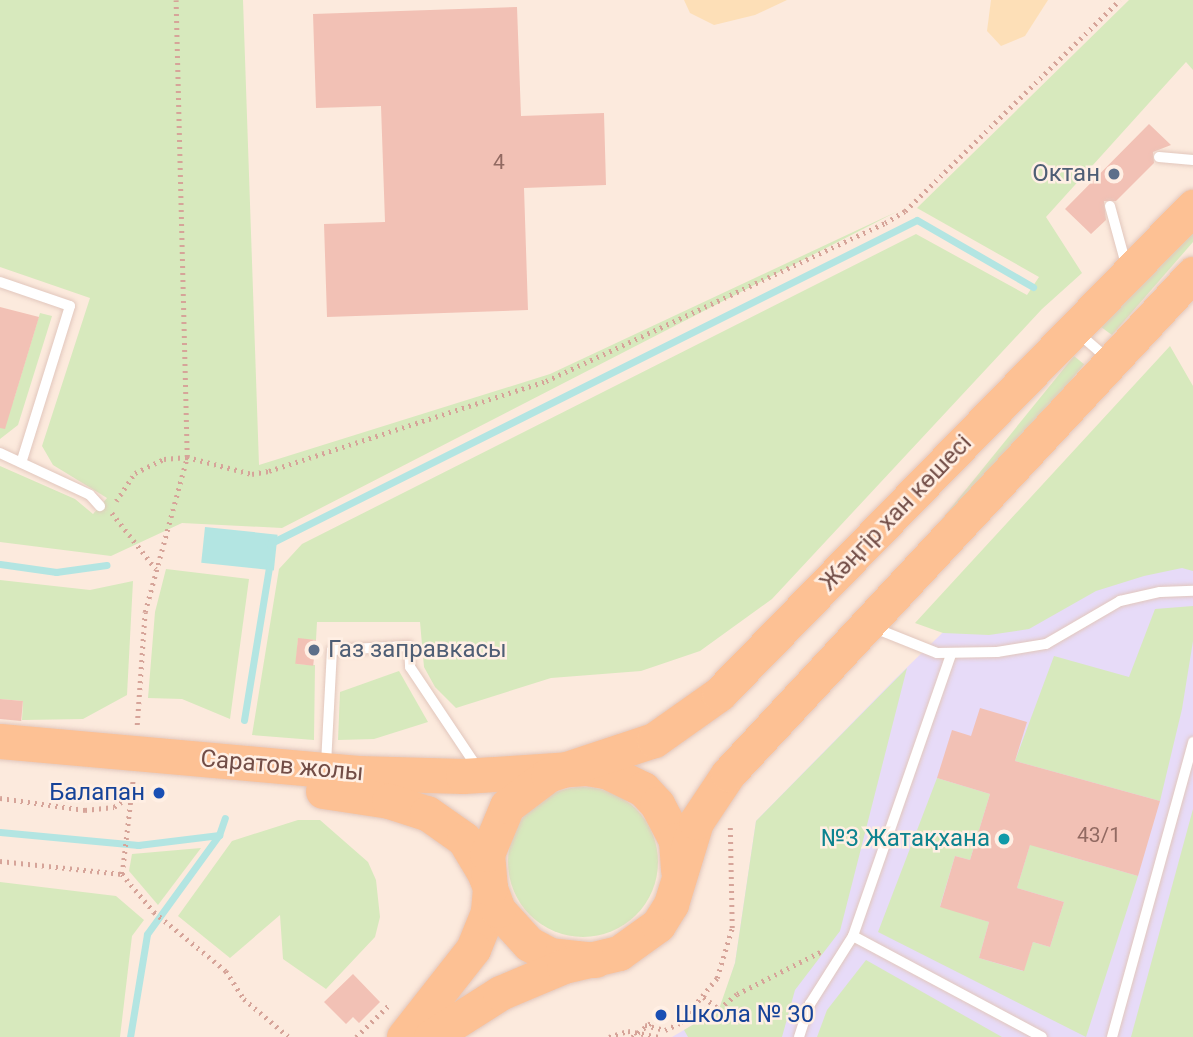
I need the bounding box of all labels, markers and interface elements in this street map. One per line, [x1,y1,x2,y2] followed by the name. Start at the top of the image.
[493,149,505,175] house number: 4
[1032,160,1100,188] place label: Октан
[1106,166,1122,182] marker: Октан
[814,429,978,597] street label: Жәңгір хан көшесі
[328,636,507,664] place label: Газ заправкасы
[306,642,322,658] marker: Газ заправкасы
[199,745,365,787] street label: Саратов жолы
[49,779,145,807] place label: Балапан
[151,785,167,801] marker: Балапан
[1077,822,1121,848] house number: 43/1
[821,825,990,853] place label: №3 Жатақхана
[996,831,1012,847] marker: №3 Жатақхана
[675,1001,814,1029] place label: Школа № 30
[653,1007,669,1023] marker: Школа № 30

